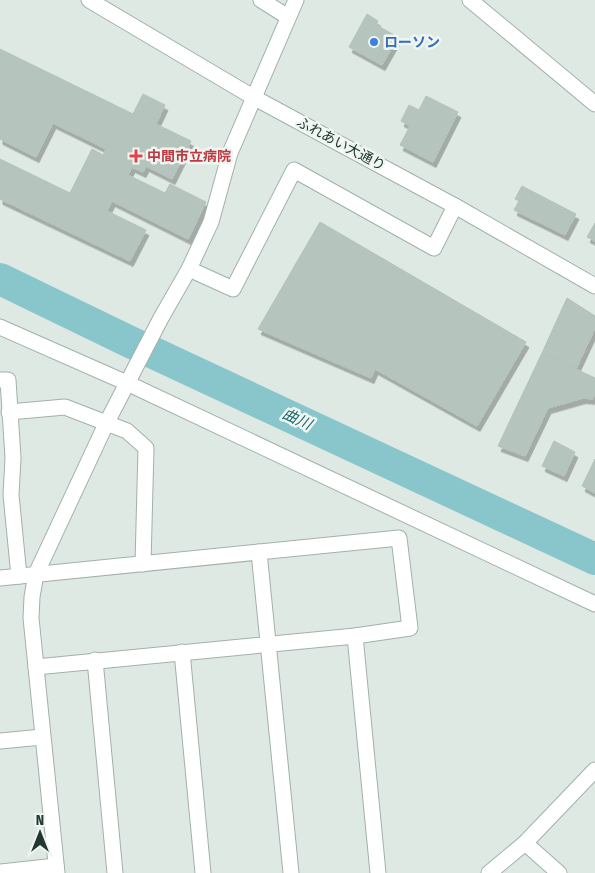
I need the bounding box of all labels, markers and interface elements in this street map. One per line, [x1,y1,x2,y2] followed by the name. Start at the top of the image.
[384,34,440,51] place label: ローソン
[368,36,380,48] marker: ローソン
[294,113,388,175] street label: ふれあい大通り
[147,148,231,165] place label: 中間市立病院
[129,149,143,163] marker: 中間市立病院
[280,405,316,434] water label: 曲川
[15,808,65,858] north arrow
[36,812,44,829] text: N

